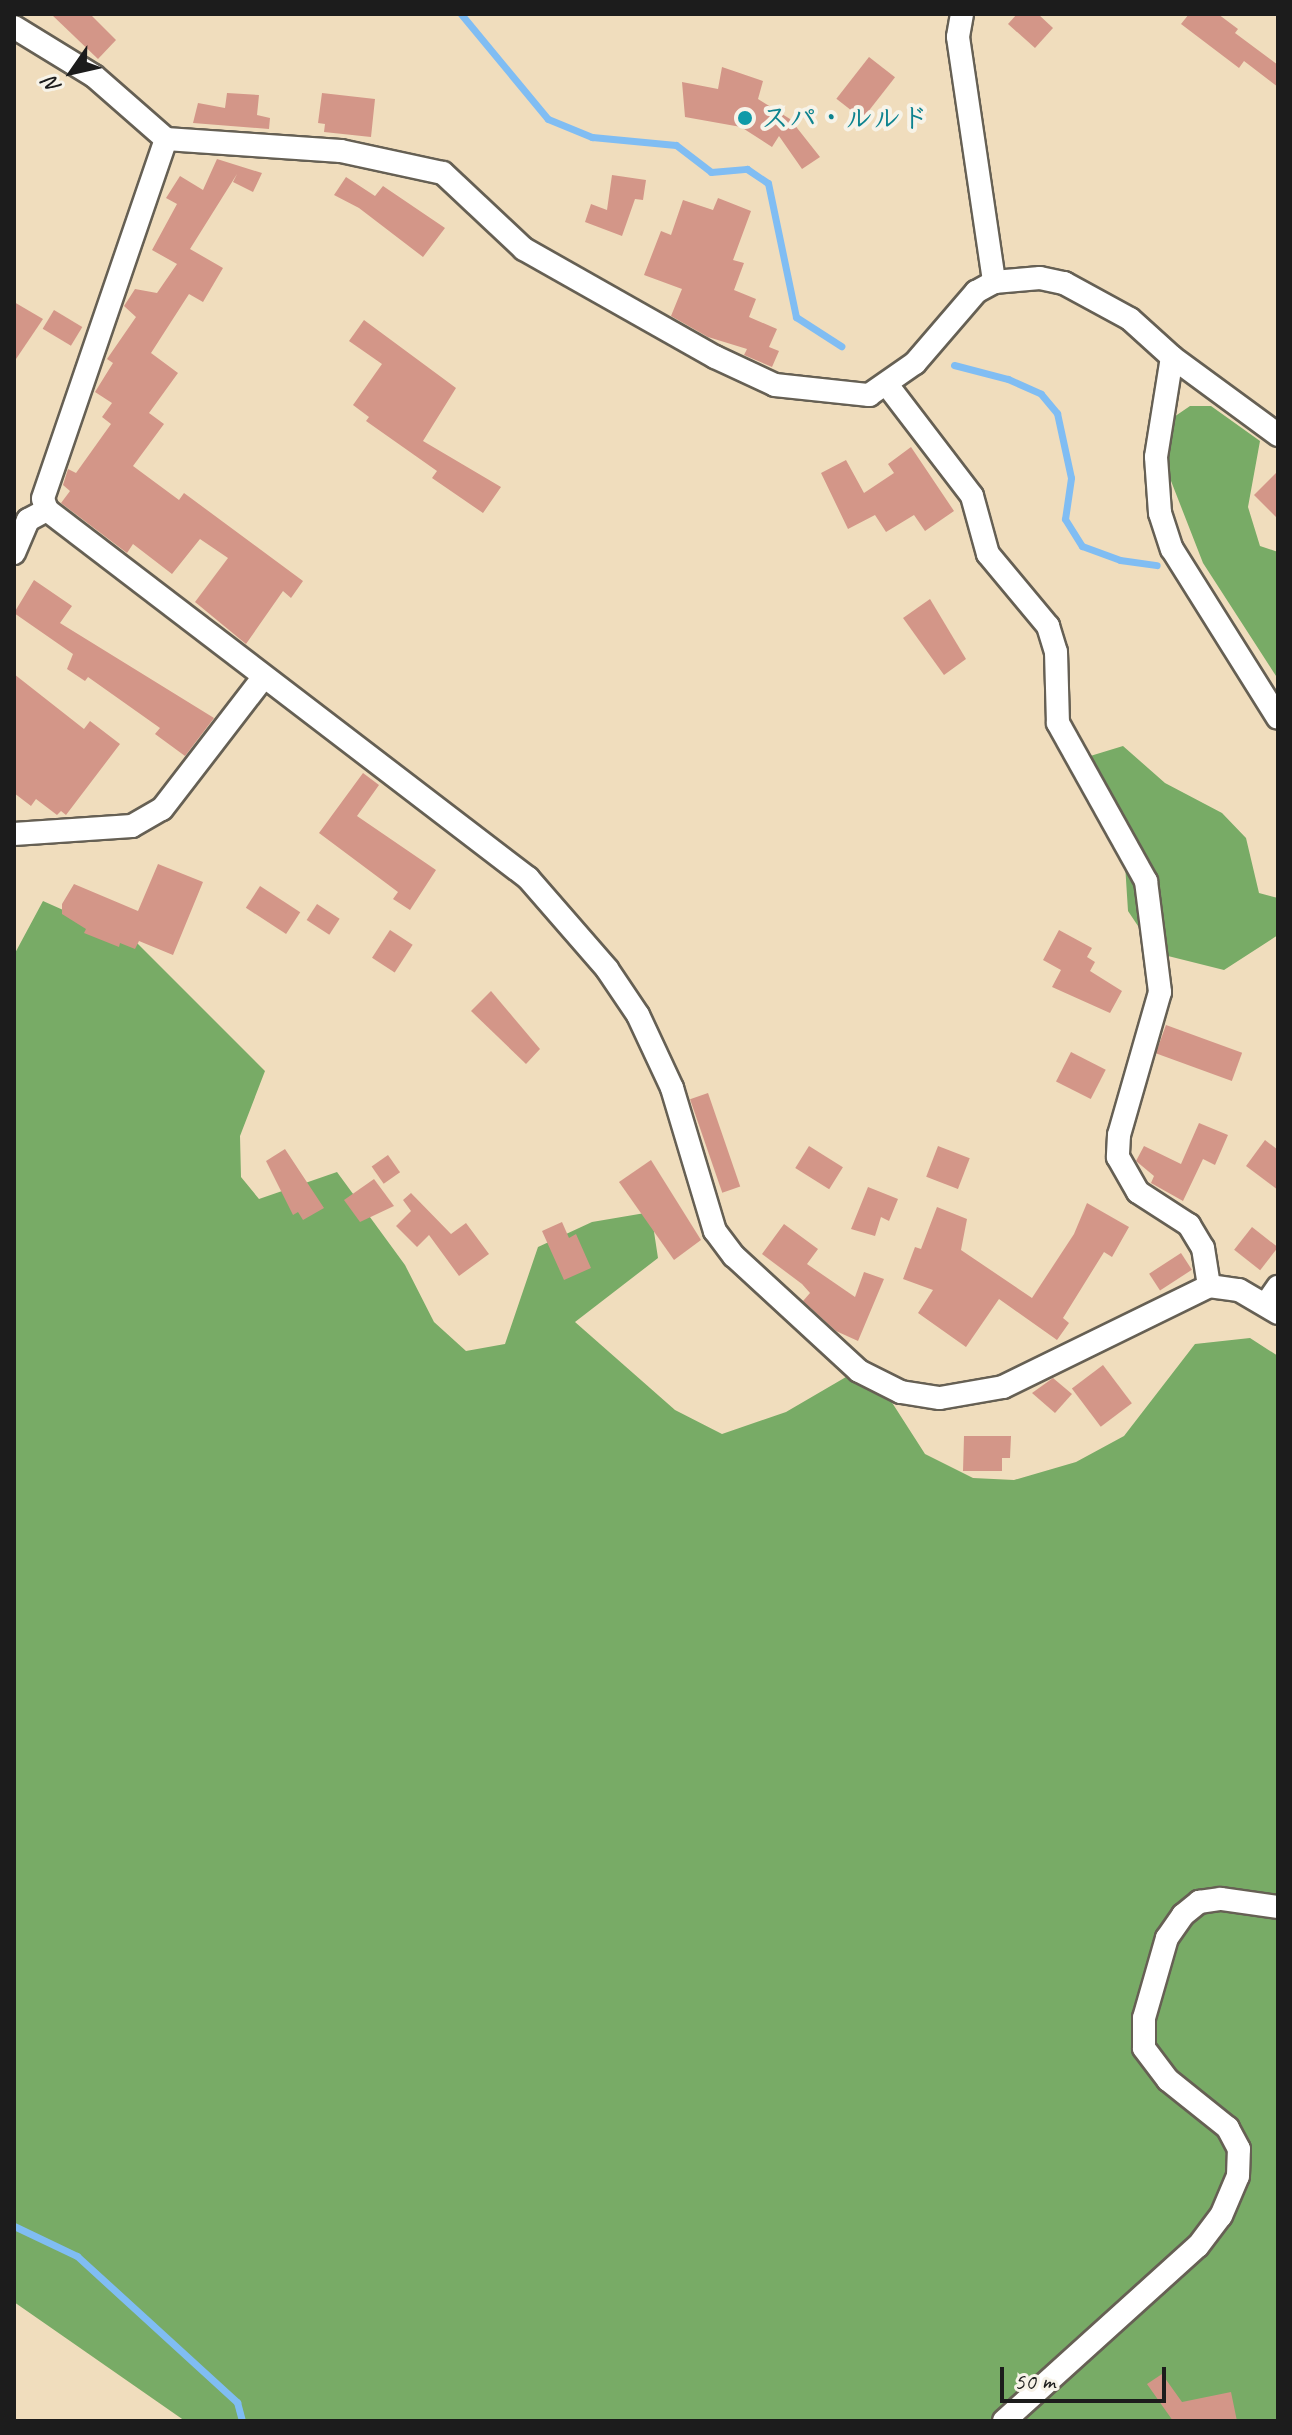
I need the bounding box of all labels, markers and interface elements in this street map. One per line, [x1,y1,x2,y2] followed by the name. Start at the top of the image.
[32,32,112,112] north arrow
[37,72,68,99] text: N
[761,101,929,135] place label: スパ・ルルド
[736,109,754,127] marker: スパ・ルルド
[1004,2351,1170,2401] scale bar
[1014,2366,1055,2396] text: 50 m

